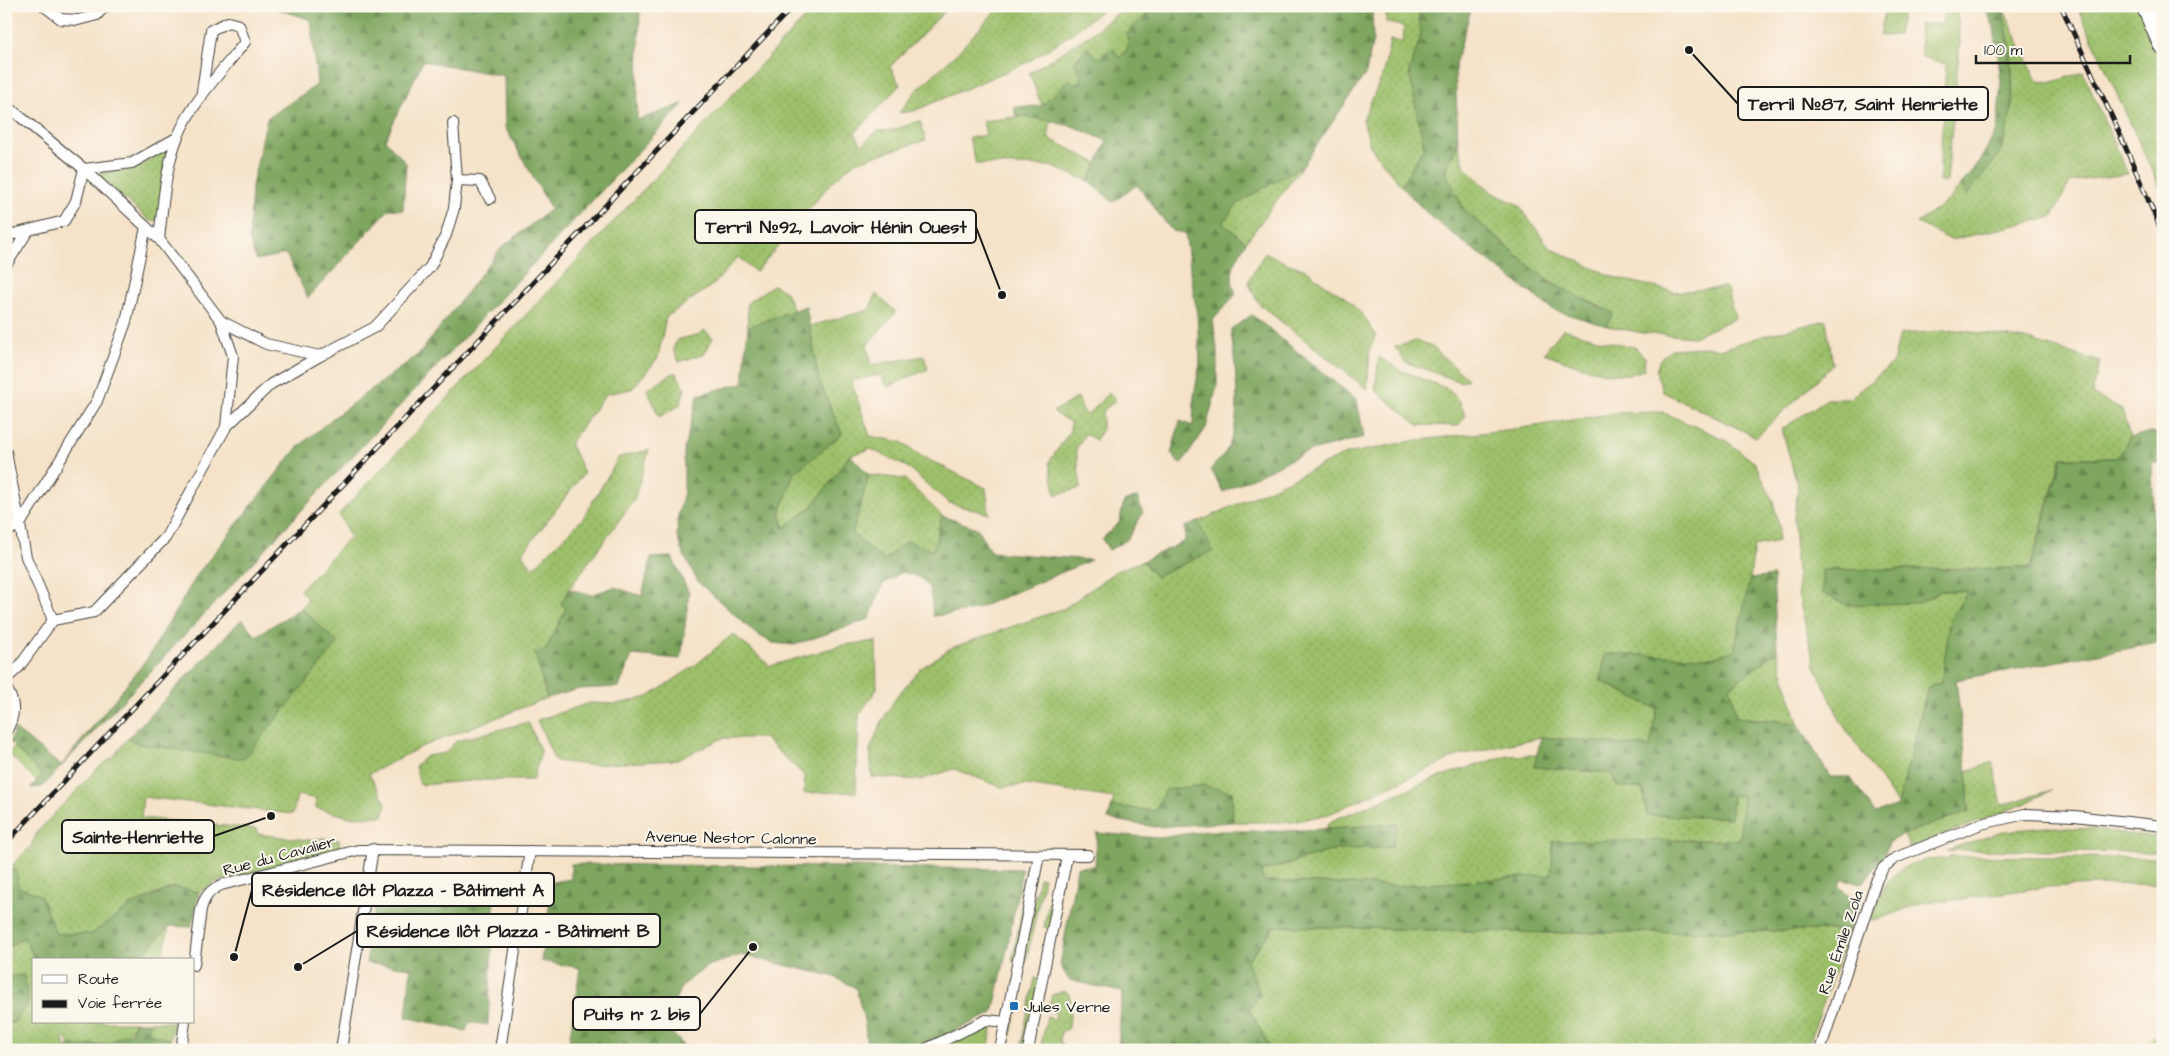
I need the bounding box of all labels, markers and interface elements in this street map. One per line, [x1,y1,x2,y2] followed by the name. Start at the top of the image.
[1976,32,2130,64] scale bar
[1984,40,2023,61] text: 100 m
[1738,87,1988,120] callout: Terril №87, Saint Henriette
[1747,92,1978,117] text: Terril №87, Saint Henriette
[695,210,976,243] callout: Terril №92, Lavoir Hénin Ouest
[704,215,967,240] text: Terril №92, Lavoir Hénin Ouest
[62,820,214,853] callout: Sainte-Henriette
[71,825,204,850] text: Sainte-Henriette
[645,826,817,851] street label: Avenue Nestor Calonne
[221,830,338,882] street label: Rue du Cavalier
[252,873,554,906] callout: Résidence Ilôt Plazza - Bâtiment A
[262,878,544,903] text: Résidence Ilôt Plazza - Bâtiment A
[1813,887,1869,997] street label: Rue Émile Zola
[357,914,660,947] callout: Résidence Ilôt Plazza - Bâtiment B
[366,919,650,944] text: Résidence Ilôt Plazza - Bâtiment B
[32,958,195,1024] legend
[78,969,119,990] text: Route
[78,993,162,1014] text: Voie ferrée
[1024,996,1111,1018] place label: Jules Verne
[573,997,700,1030] callout: Puits n° 2 bis
[1008,1000,1020,1012] marker: Jules Verne
[584,1002,690,1027] text: Puits n° 2 bis

